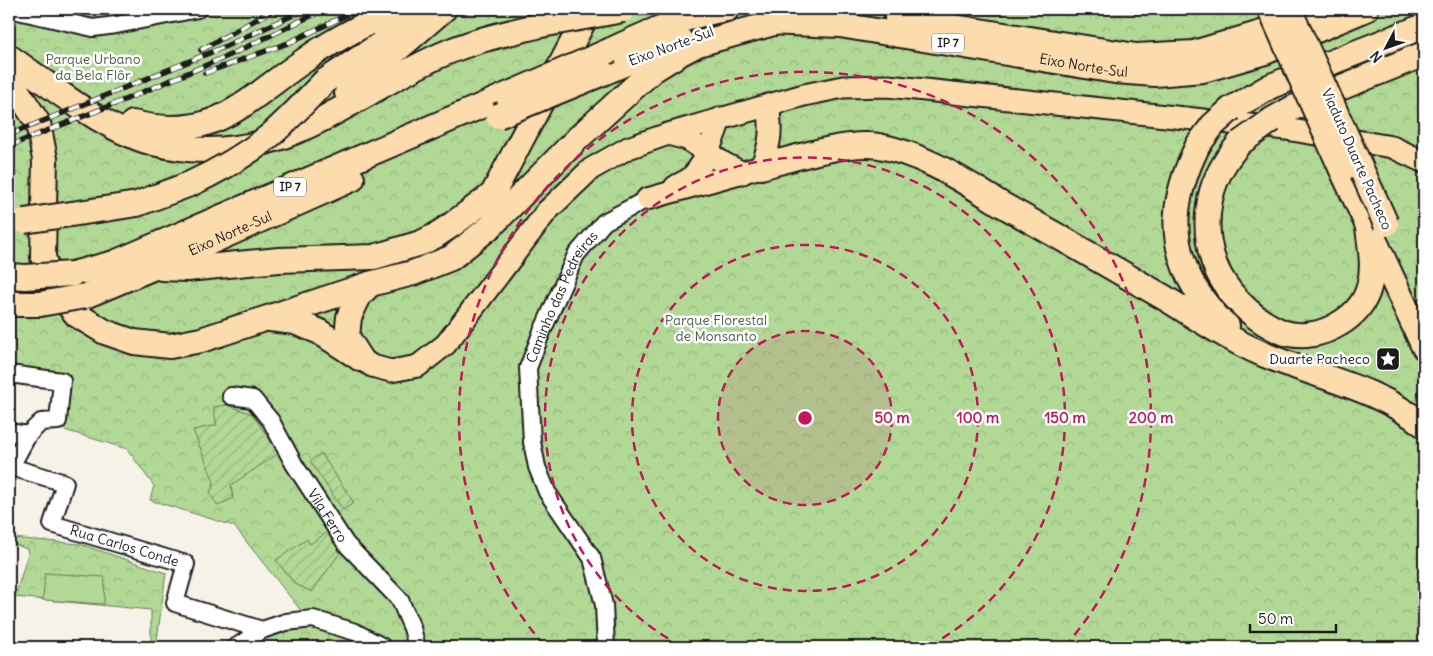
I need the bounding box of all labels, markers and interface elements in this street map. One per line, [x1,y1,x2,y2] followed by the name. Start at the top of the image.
[626,22,716,70] street label: Eixo Norte-Sul
[1360,22,1410,72] north arrow
[932,34,964,52] road number: IP 7
[1366,47,1386,66] text: N
[45,50,141,84] park label: Parque Urbano da Bela Flôr
[1038,50,1128,81] street label: Eixo Norte-Sul
[1318,85,1396,233] street label: Viaduto Duarte Pacheco
[274,178,306,196] road number: IP 7
[186,207,274,260] street label: Eixo Norte-Sul
[522,227,602,365] street label: Caminho das Pedreiras
[665,311,767,345] park label: Parque Florestal de Monsanto
[1375,346,1401,372] place icon: Duarte Pacheco
[1269,350,1370,368] place label: Duarte Pacheco
[874,408,910,427] text: 50 m
[957,408,999,427] text: 100 m
[1044,408,1086,427] text: 150 m
[1129,408,1173,427] text: 200 m
[796,409,814,427] centre of rings
[304,485,352,546] street label: Vila Ferro
[68,521,181,570] street label: Rua Carlos Conde
[1250,601,1337,633] scale bar
[1258,609,1293,628] text: 50 m

